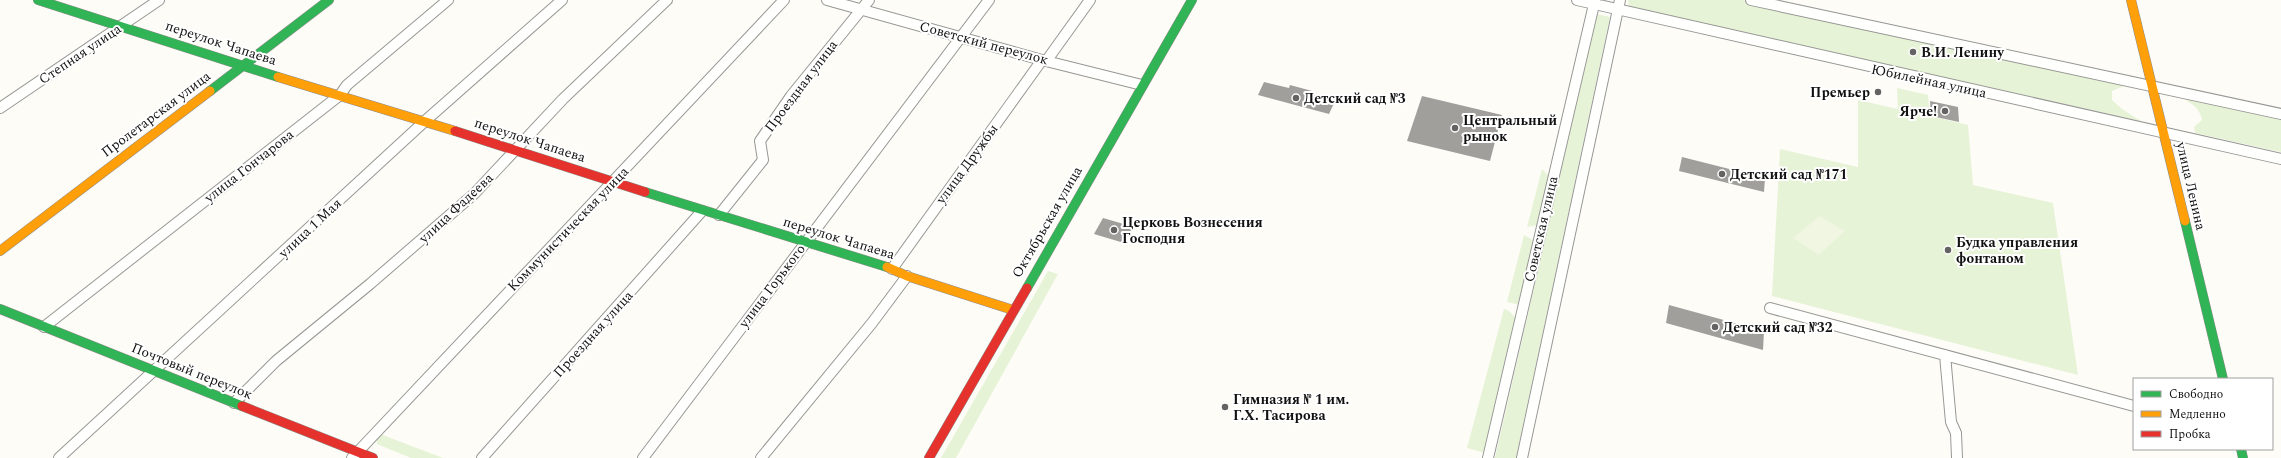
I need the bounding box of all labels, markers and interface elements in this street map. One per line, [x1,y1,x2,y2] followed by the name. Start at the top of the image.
[163,15,280,71] street label: переулок Чапаева
[917,16,1051,70] street label: Советский переулок
[34,18,126,89] street label: Степная улица
[759,35,843,137] street label: Проездная улица
[1921,42,2005,63] place label: В.И. Ленину
[1908,47,1918,57] marker: В.И. Ленину
[1869,59,1989,104] street label: Юбилейная улица
[97,66,215,162] street label: Пролетарская улица
[1810,82,1870,103] place label: Премьер
[1873,87,1883,97] marker: Премьер
[1304,88,1406,109] place label: Детский сад №3
[1291,93,1301,103] marker: Детский сад №3
[1899,101,1937,122] place label: Ярче!
[1940,106,1950,116] marker: Ярче!
[1463,110,1557,147] place label: Центральный рынок
[472,112,589,168] street label: переулок Чапаева
[930,120,1003,209] street label: улица Дружбы
[1450,123,1460,133] marker: Центральный рынок
[199,124,298,208] street label: улица Гончарова
[2170,139,2211,232] street label: улица Ленина
[503,162,634,296] street label: Коммунистическая улица
[1006,162,1088,282] street label: Октябрьская улица
[1730,164,1847,185] place label: Детский сад №171
[413,168,498,249] street label: улица Фадеева
[1717,169,1727,179] marker: Детский сад №171
[1519,174,1563,284] street label: Советская улица
[273,193,346,263] street label: улица 1 Мая
[781,211,898,265] street label: переулок Чапаева
[1122,212,1263,249] place label: Церковь Вознесения Господня
[1109,225,1119,235] marker: Церковь Вознесения Господня
[1956,232,2078,269] place label: Будка управления фонтаном
[733,240,811,333] street label: улица Горького
[1943,245,1953,255] marker: Будка управления фонтаном
[548,286,638,382] street label: Проездная улица
[1723,317,1833,338] place label: Детский сад №32
[1710,322,1720,332] marker: Детский сад №32
[128,337,256,405] street label: Почтовый переулок
[2133,378,2273,450] legend
[2169,385,2223,404] text: Свободно
[1233,389,1349,426] place label: Гимназия № 1 им. Г.Х. Тасирова
[1220,402,1230,412] marker: Гимназия № 1 им. Г.Х. Тасирова
[2169,405,2226,424] text: Медленно
[2169,425,2211,444] text: Пробка

